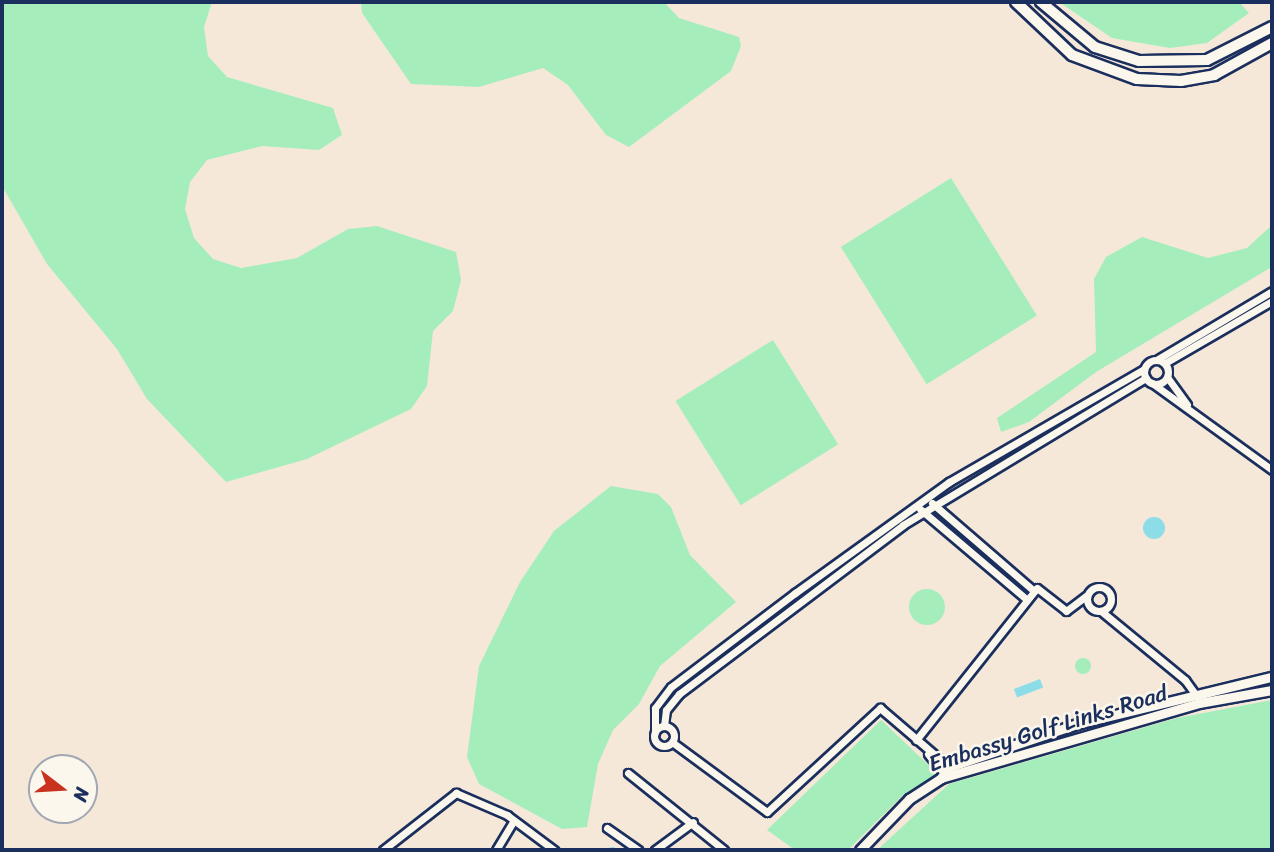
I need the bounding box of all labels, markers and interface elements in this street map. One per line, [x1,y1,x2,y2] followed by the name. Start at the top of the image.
[926,680,1170,778] street label: Embassy Golf Links Road
[28,754,98,824] north arrow
[64,784,99,806] text: N

